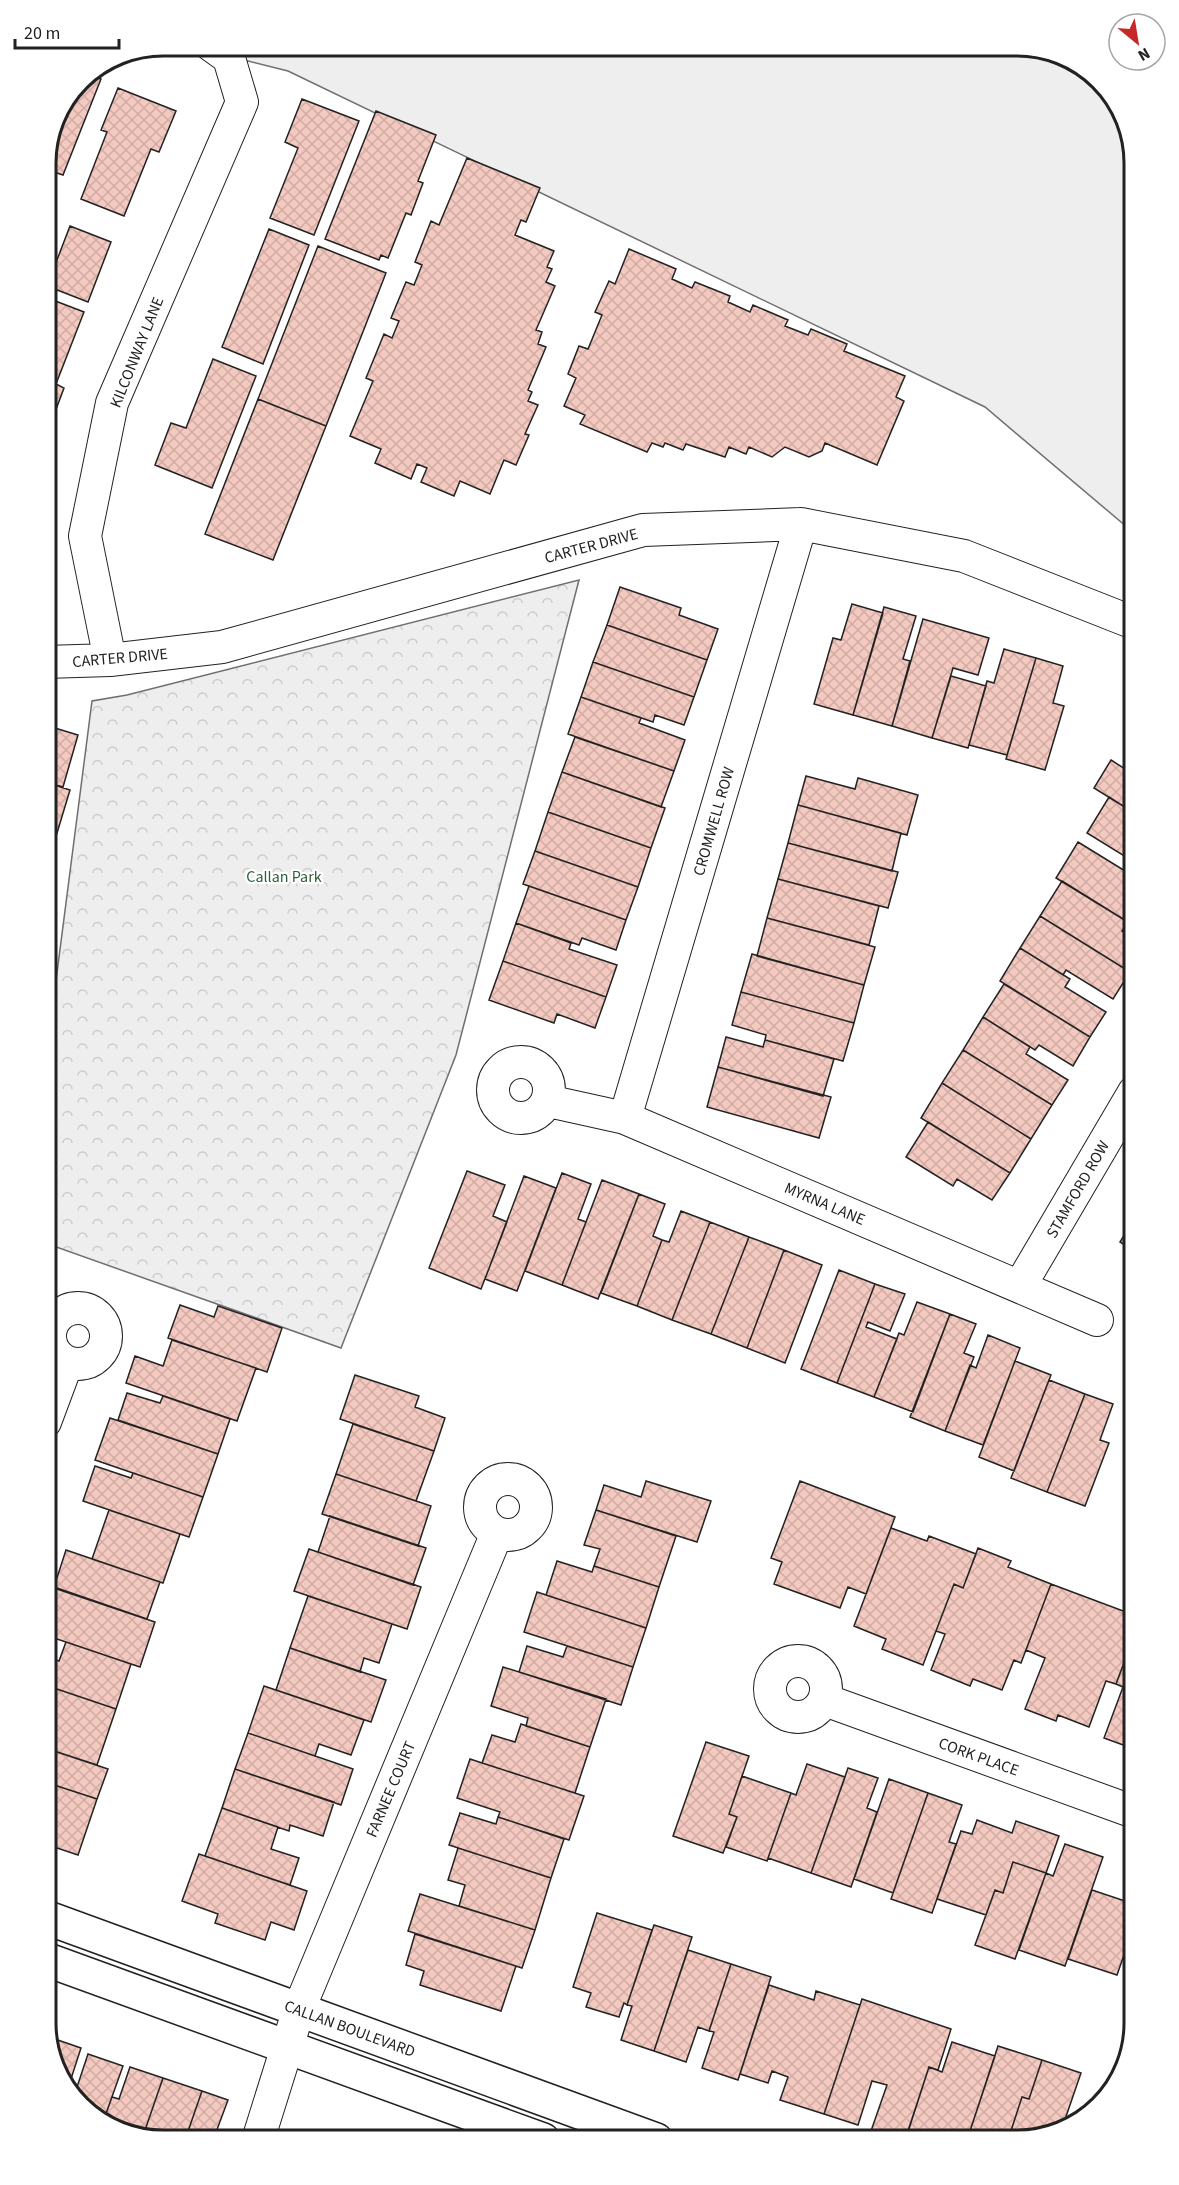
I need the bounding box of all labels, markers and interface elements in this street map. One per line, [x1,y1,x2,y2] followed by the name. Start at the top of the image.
[15,12,118,50] scale bar
[1107,12,1167,72] north arrow
[24,21,60,46] text: 20 m
[1134,42,1154,66] text: N
[105,294,169,411] street label: KILCONWAY LANE
[542,523,640,569] street label: CARTER DRIVE
[71,643,169,673] street label: CARTER DRIVE
[688,764,740,878] street label: CROMWELL ROW
[246,866,322,888] park label: Callan Park
[1041,1136,1115,1242] street label: STAMFORD ROW
[781,1177,868,1231] street label: MYRNA LANE
[936,1732,1022,1782] street label: CORK PLACE
[361,1737,421,1841] street label: FARNEE COURT
[281,1995,418,2063] street label: CALLAN BOULEVARD

